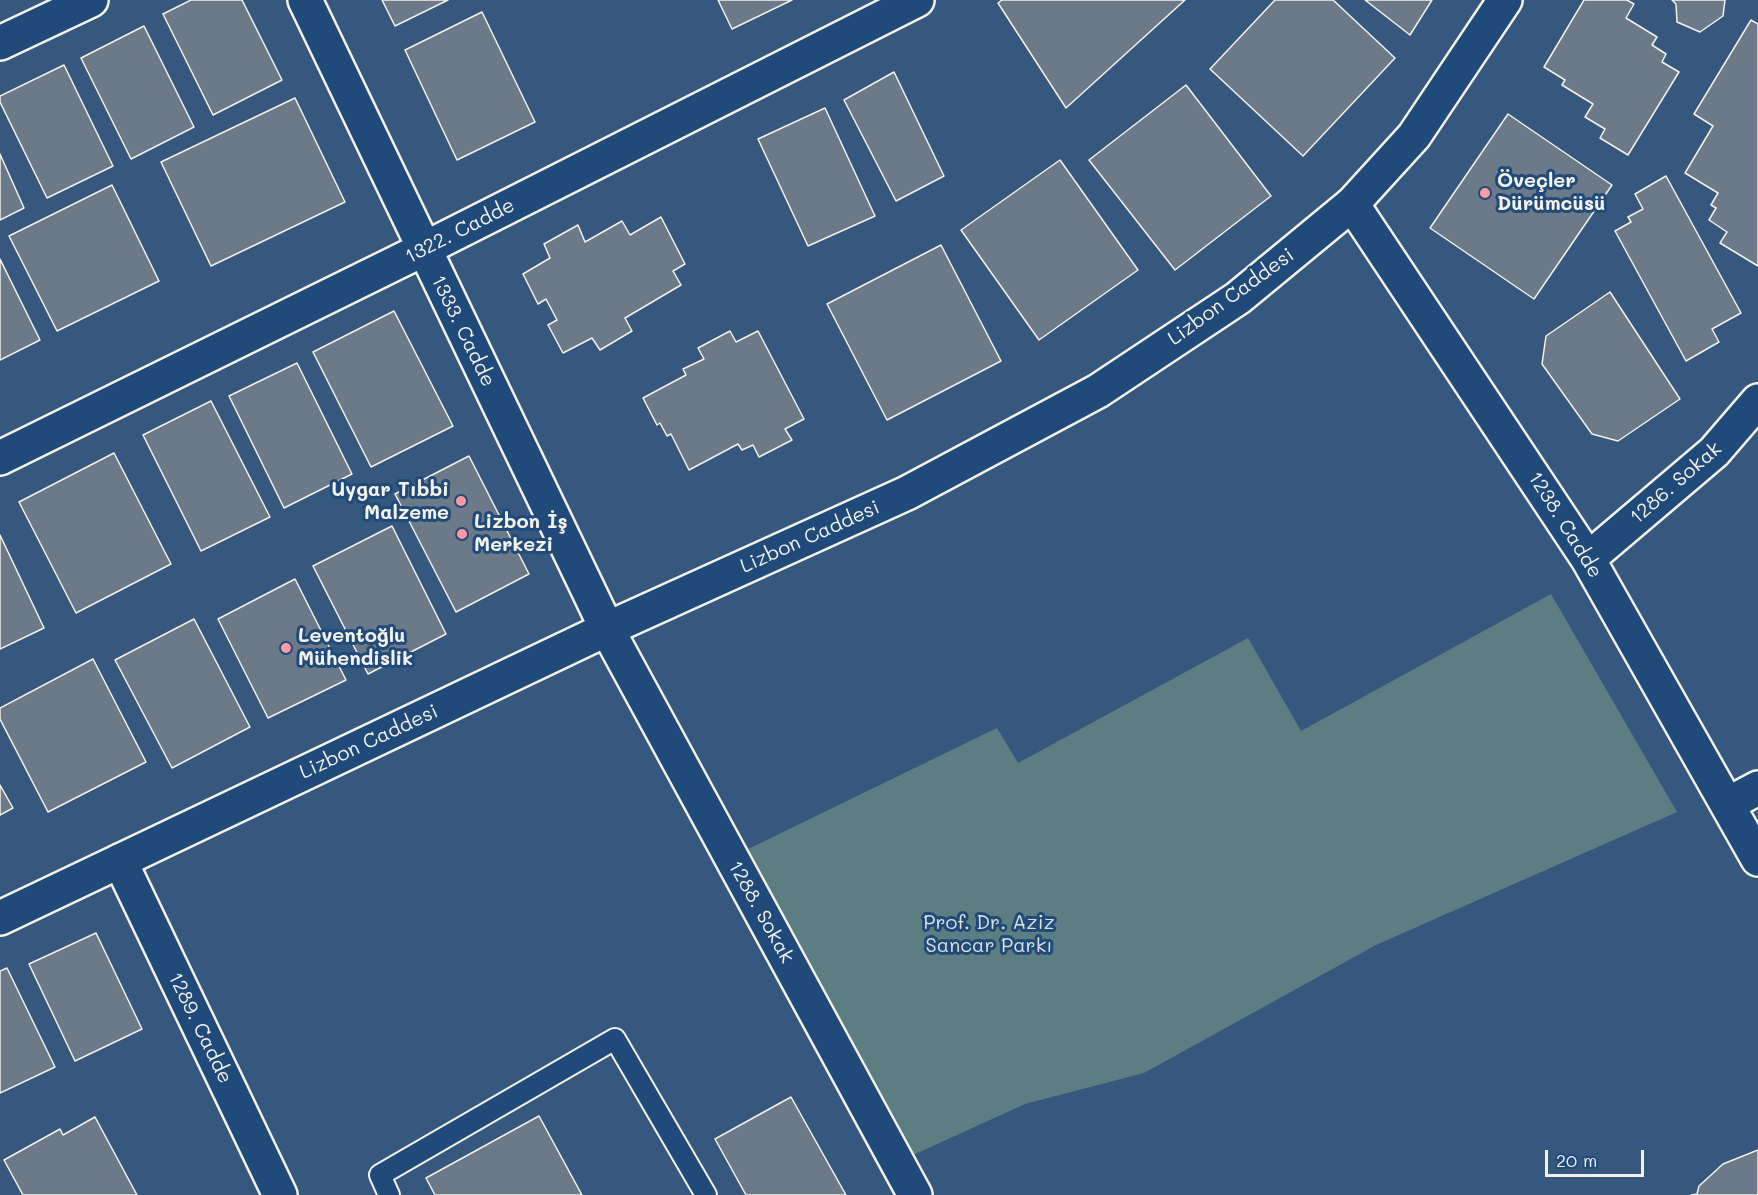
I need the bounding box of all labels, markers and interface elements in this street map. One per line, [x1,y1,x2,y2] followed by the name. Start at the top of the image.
[1497,169,1606,216] place label: Öveçler Dürümcüsü
[1478,186,1492,200] marker: Öveçler Dürümcüsü
[401,193,519,269] street label: 1322. Cadde
[1163,243,1299,351] street label: Lizbon Caddesi
[426,271,500,391] street label: 1333. Cadde
[1625,437,1727,529] street label: 1286. Sokak
[1523,467,1607,583] street label: 1238. Cadde
[331,478,449,525] place label: Uygar Tıbbi Malzeme
[454,494,468,508] marker: Uygar Tıbbi Malzeme
[737,495,883,579] street label: Lizbon Caddesi
[474,510,567,557] place label: Lizbon İş Merkezi
[455,527,469,541] marker: Lizbon İş Merkezi
[298,624,413,671] place label: Leventoğlu Mühendislik
[279,641,293,655] marker: Leventoğlu Mühendislik
[296,699,442,785] street label: Lizbon Caddesi
[723,857,799,967] street label: 1288. Sokak
[923,911,1055,958] park label: Prof. Dr. Aziz Sancar Parkı
[163,968,237,1088] street label: 1289. Cadde
[1548,1138,1647,1176] scale bar
[1556,1148,1597,1172] text: 20 m

